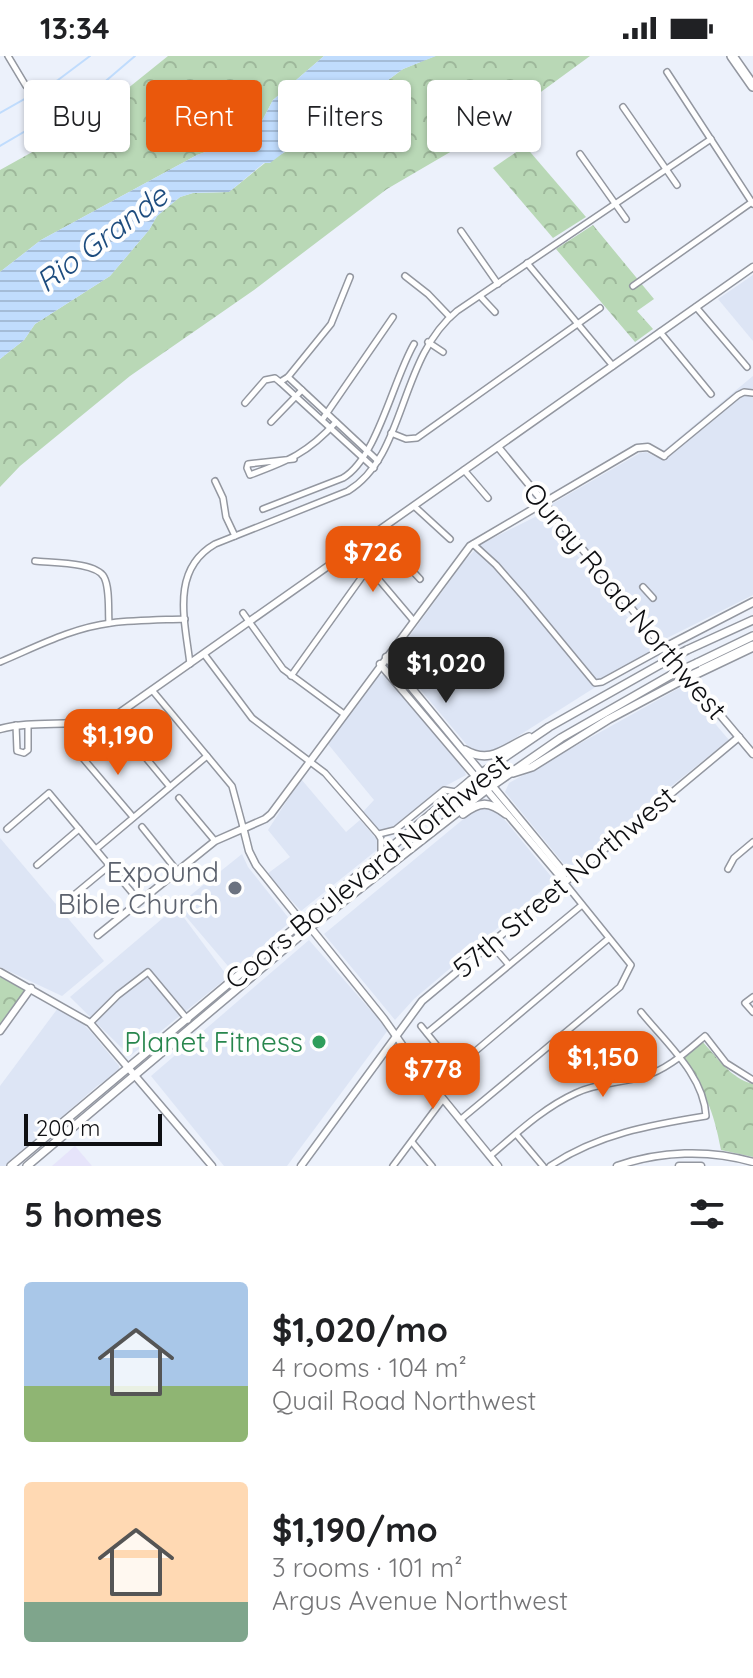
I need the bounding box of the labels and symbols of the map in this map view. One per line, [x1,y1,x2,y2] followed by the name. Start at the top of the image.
[28,176,176,300] water label: Rio Grande
[516,475,735,726] street label: Ouray Road Northwest
[326,526,420,594] pin: $726
[381,637,511,705] pin: $1,020
[53,709,183,777] pin: $1,190
[217,745,516,996] street label: Coors Boulevard Northwest
[445,778,682,985] street label: 57th Street Northwest
[57,854,219,921] place label: Expound Bible Church
[226,879,244,897] marker: Expound Bible Church
[124,1024,303,1059] place label: Planet Fitness
[538,1031,668,1099] pin: $1,150
[310,1033,328,1051] marker: Planet Fitness
[386,1043,480,1111] pin: $778
[24,1110,162,1146] scale bar

